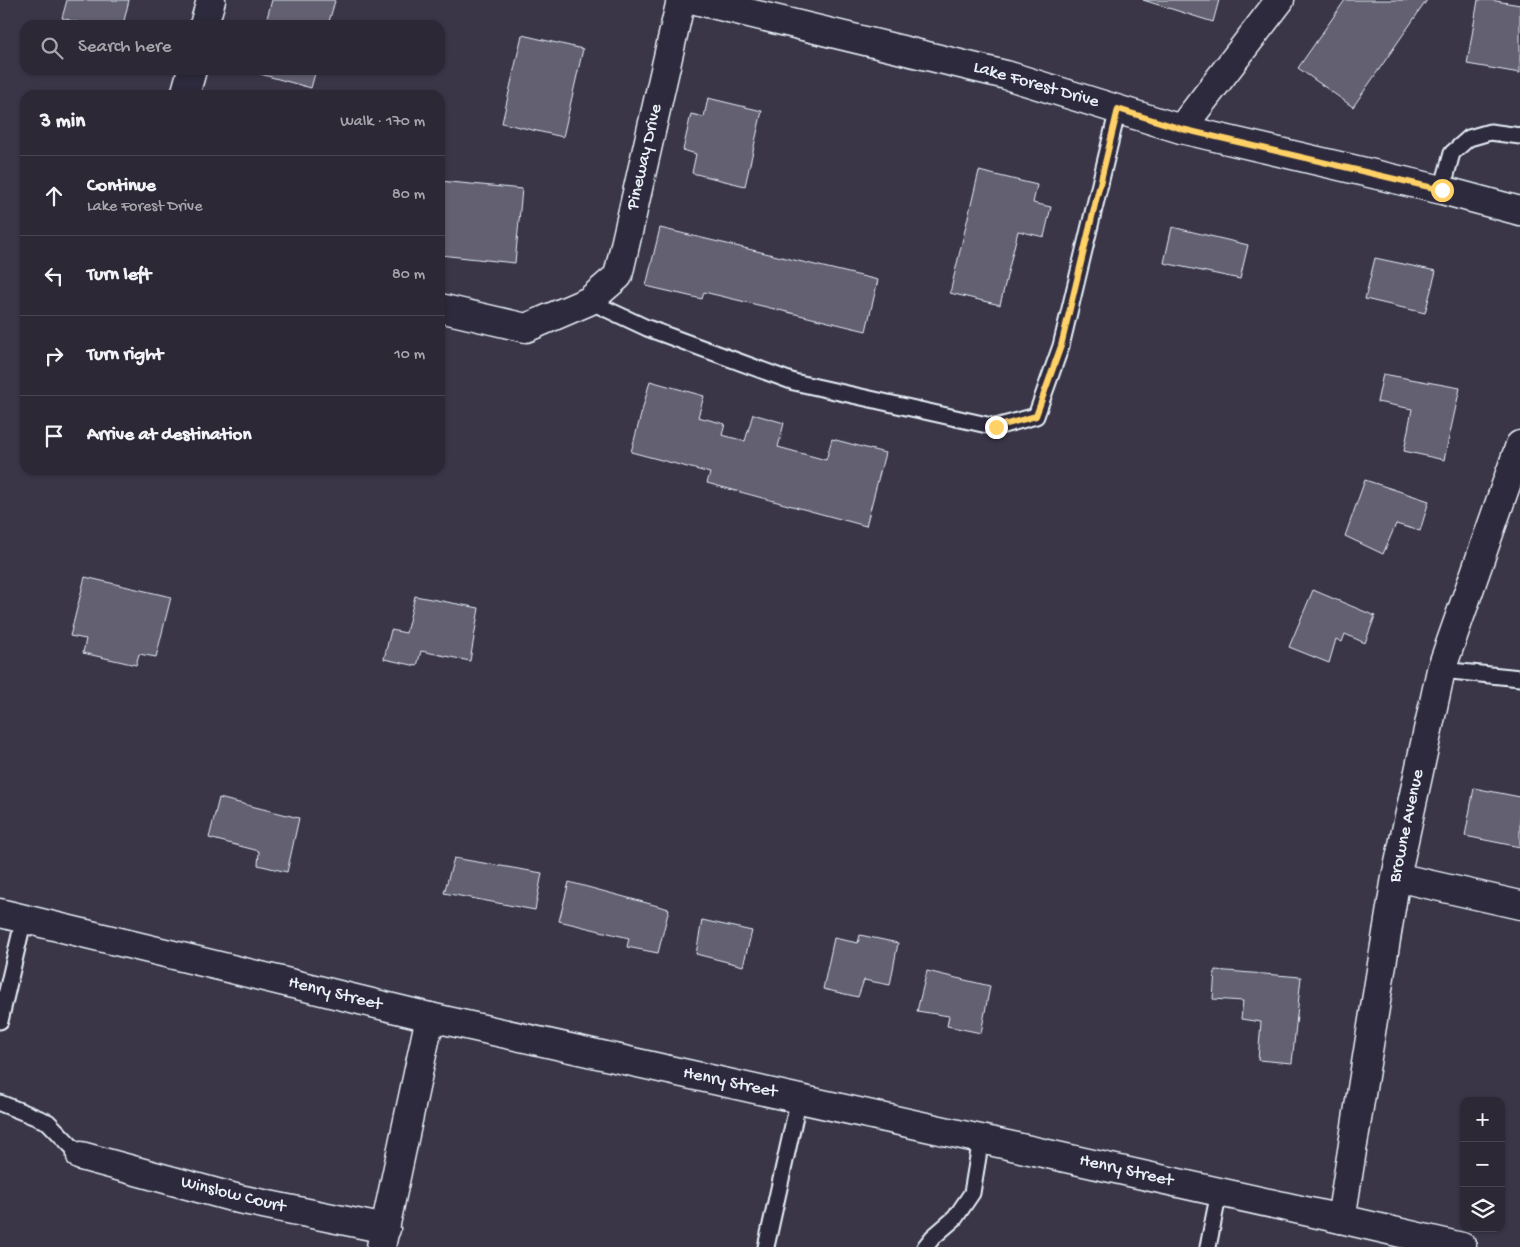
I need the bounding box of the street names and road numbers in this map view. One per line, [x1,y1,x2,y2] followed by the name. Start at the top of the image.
[971,57,1102,113] street label: Lake Forest Drive
[622,101,668,213] street label: Pineway Drive
[1385,767,1429,885] street label: Browne Avenue
[286,972,386,1016] street label: Henry Street
[681,1063,781,1104] street label: Henry Street
[1077,1150,1177,1192] street label: Henry Street
[178,1172,289,1219] street label: Winslow Court

